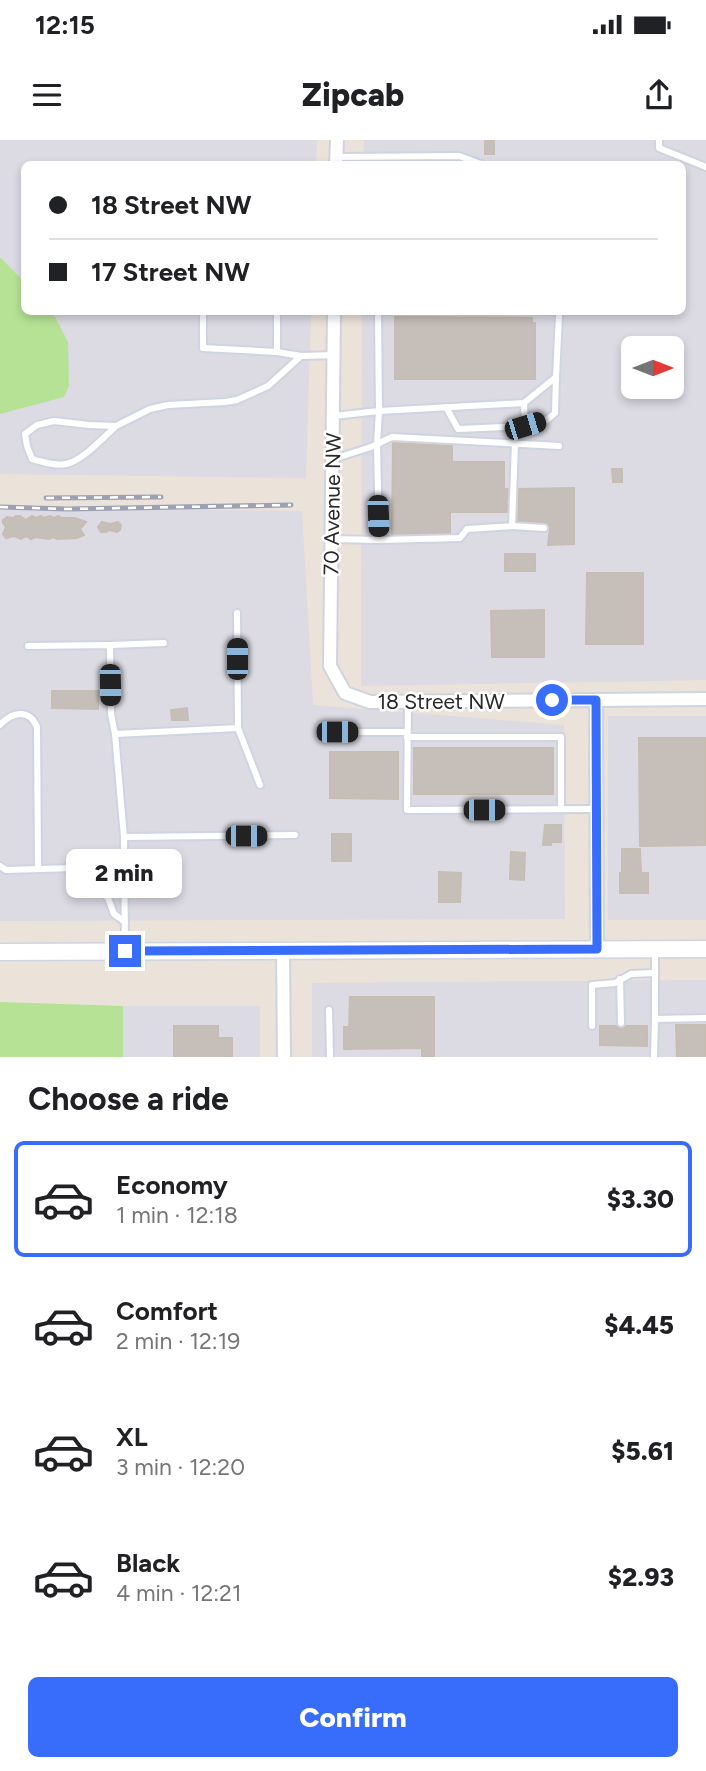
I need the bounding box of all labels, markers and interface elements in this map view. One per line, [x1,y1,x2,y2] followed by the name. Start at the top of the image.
[35,9,95,41] text: 12:15
[28,76,66,114] icon: menu
[302,76,404,114] text: Zipcab
[640,76,678,114] icon: share
[91,189,251,221] text: 18 Street NW
[91,256,250,288] text: 17 Street NW
[621,336,684,399] north arrow
[621,336,684,399] map controls
[502,410,549,442] car
[318,433,346,575] street label: 70 Avenue NW
[367,495,390,537] car
[227,638,248,680] car
[100,664,121,706] car
[536,684,568,716] route start
[377,689,505,714] street label: 18 Street NW
[317,722,359,743] car
[464,800,506,821] car
[226,826,268,847] car
[67,850,183,898] callout: 2 min
[95,859,153,887] text: 2 min
[109,935,141,967] route end
[28,1080,229,1118] text: Choose a ride
[32,1168,95,1231] icon: car
[116,1169,228,1201] text: Economy
[607,1183,674,1215] text: $3.30
[116,1201,238,1229] text: 1 min · 12:18
[32,1294,95,1357] icon: car
[116,1295,218,1327] text: Comfort
[604,1309,674,1341] text: $4.45
[116,1327,240,1355] text: 2 min · 12:19
[32,1420,95,1483] icon: car
[116,1421,148,1453] text: XL
[611,1435,674,1467] text: $5.61
[116,1453,245,1481] text: 3 min · 12:20
[32,1546,95,1609] icon: car
[116,1547,180,1579] text: Black
[608,1561,674,1593] text: $2.93
[116,1579,241,1607] text: 4 min · 12:21
[28,1677,678,1757] button: Confirm

